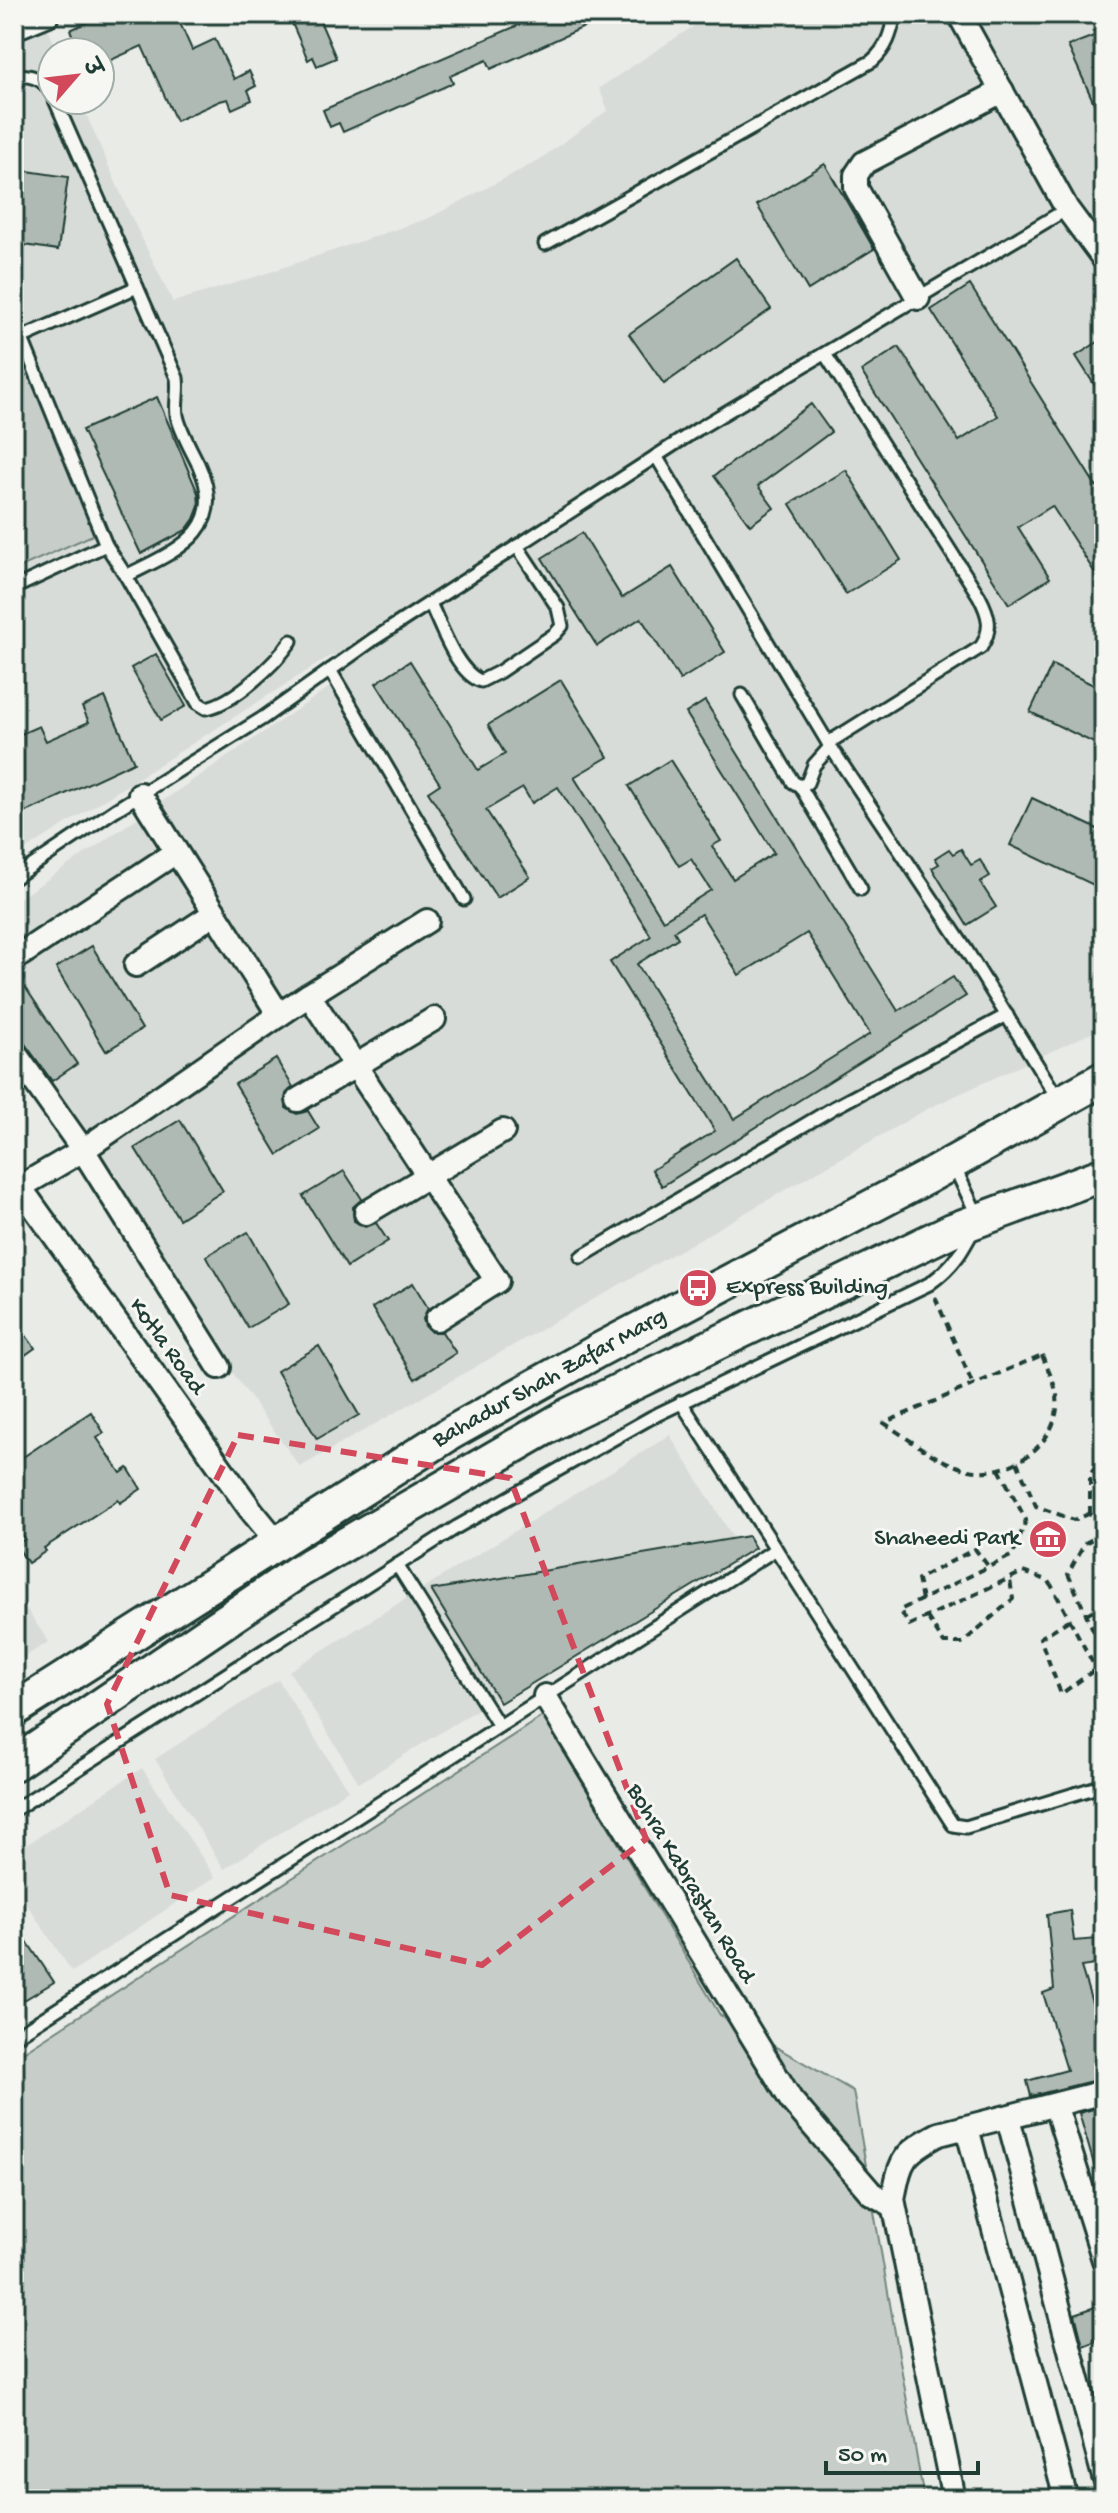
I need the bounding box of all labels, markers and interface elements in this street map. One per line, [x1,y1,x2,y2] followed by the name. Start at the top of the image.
[36,36,116,116] north arrow
[74,54,106,83] text: उ
[677,1267,719,1309] bus stop icon: Express Building
[726,1274,888,1303] place label: Express Building
[121,1293,212,1402] street label: Kotla Road
[427,1303,672,1456] street label: Bahadur Shah Zafar Marg
[1027,1518,1069,1560] museum icon: Shaheedi Park
[874,1525,1022,1554] place label: Shaheedi Park
[618,1778,762,1991] street label: Bohra Kabrastan Road
[826,2425,978,2475] scale bar
[838,2442,887,2471] text: 50 m

